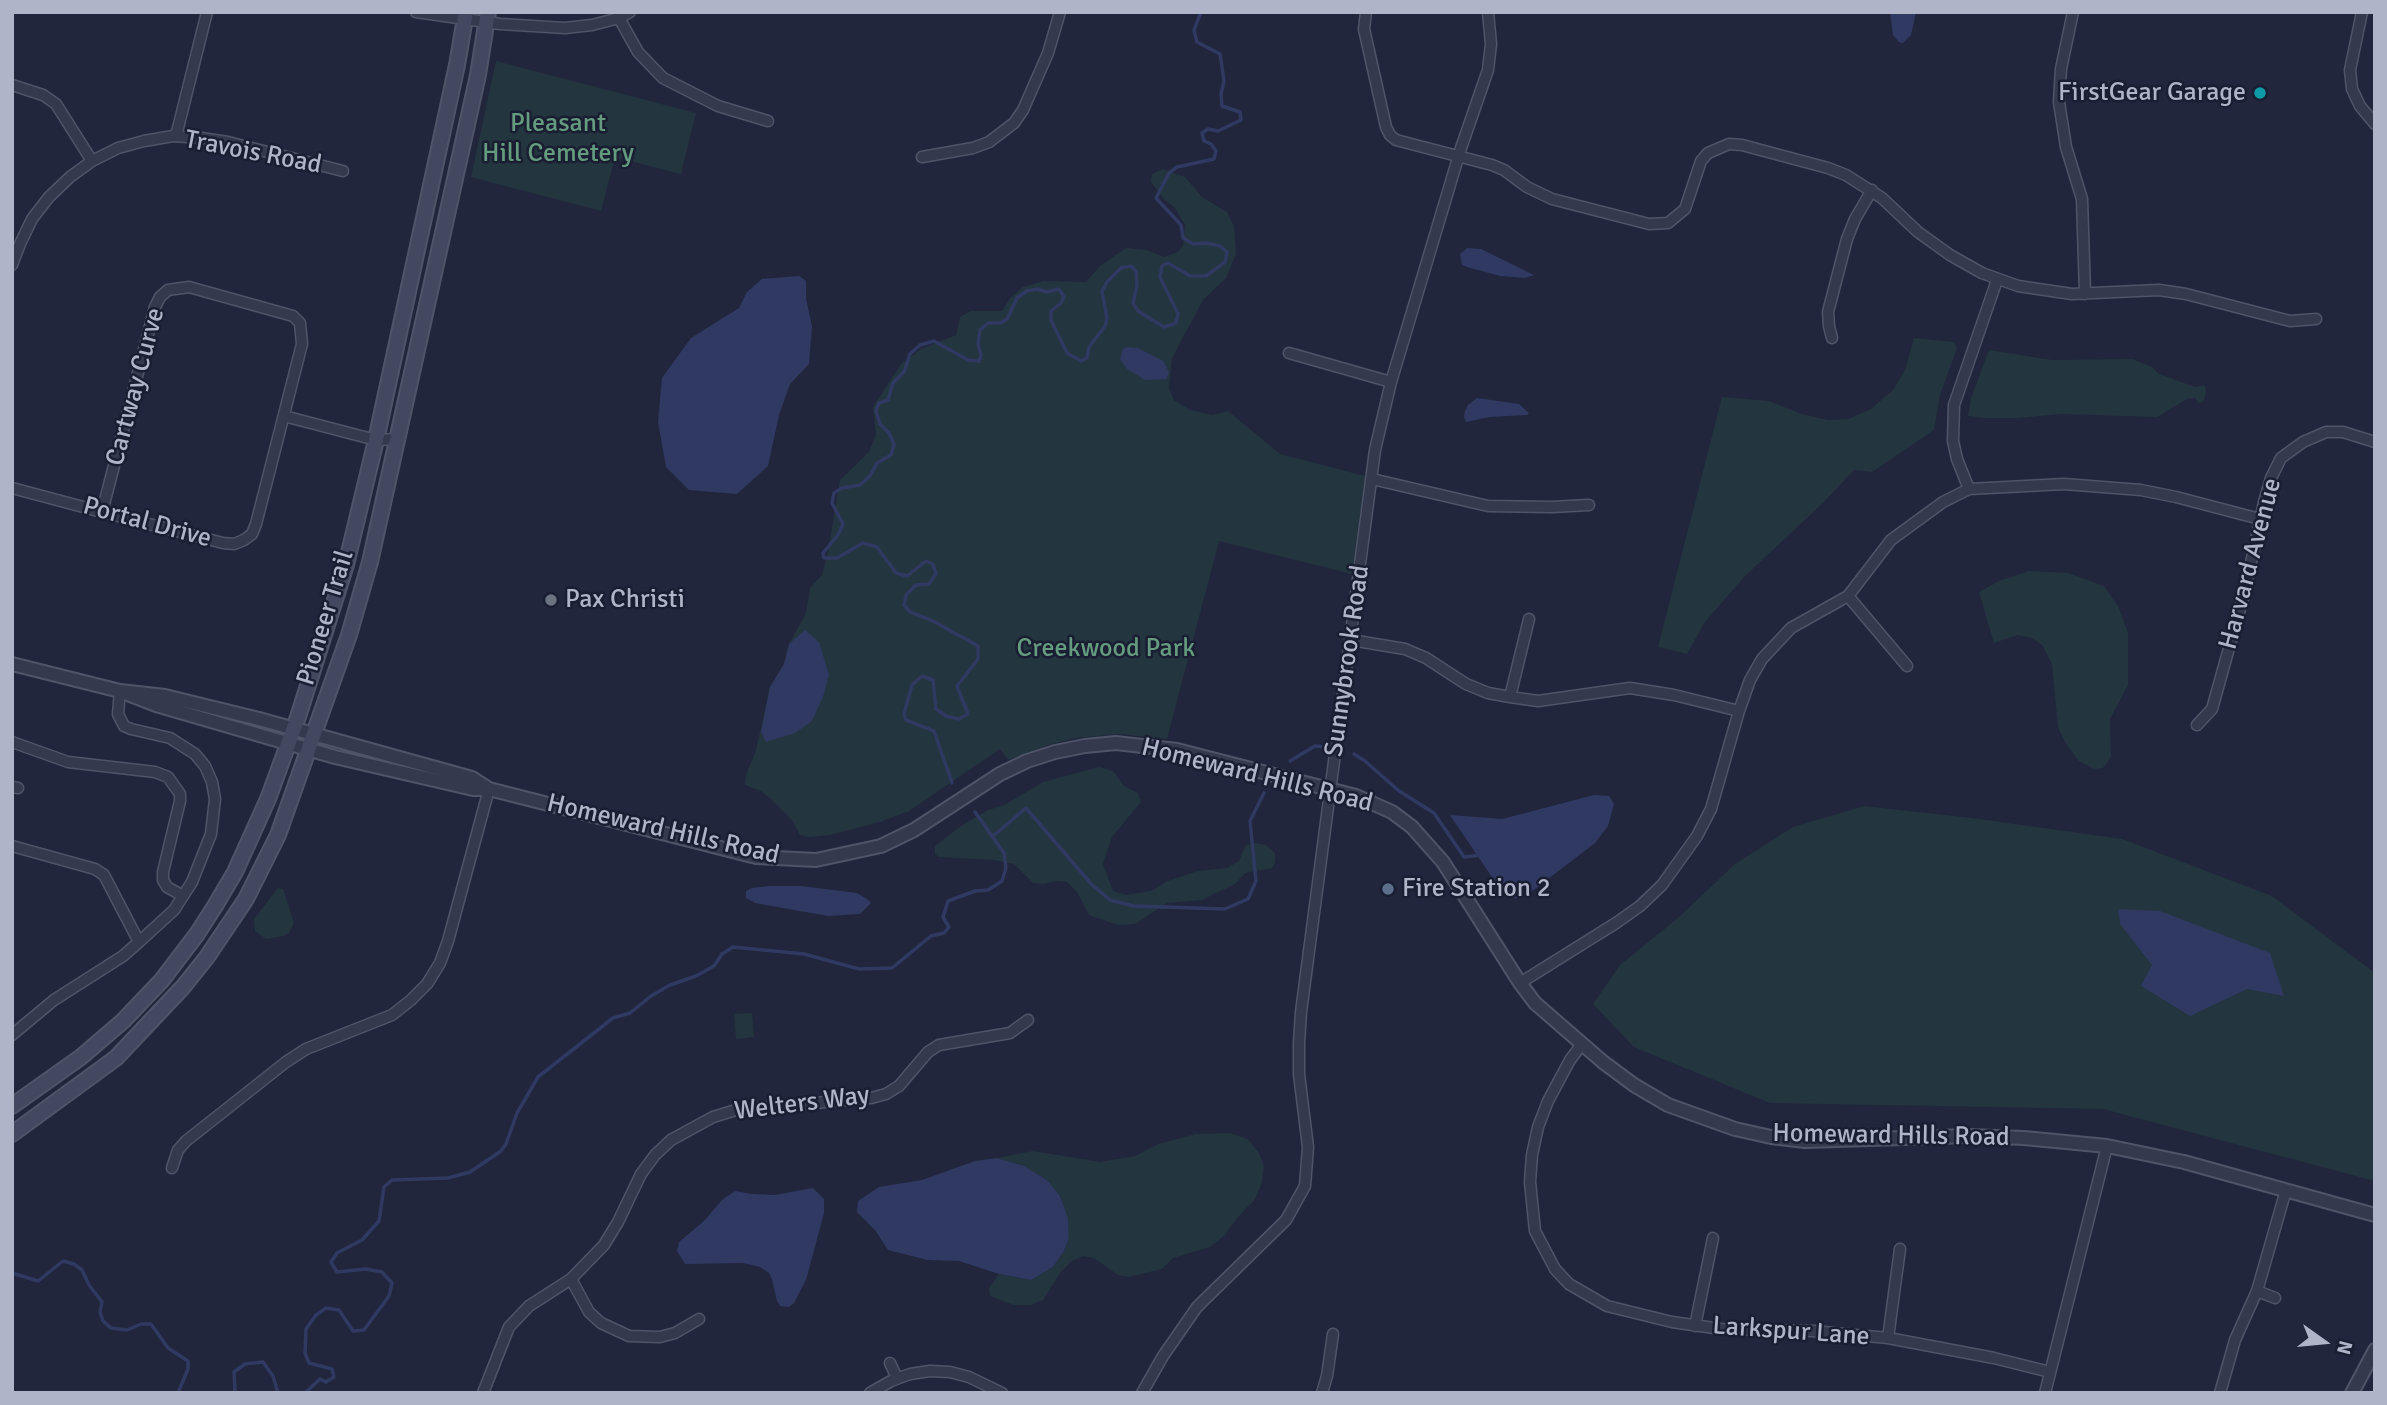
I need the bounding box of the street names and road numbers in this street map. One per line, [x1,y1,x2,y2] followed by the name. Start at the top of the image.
[182,124,324,182] street label: Travois Road
[100,305,172,469] street label: Cartway Curve
[2213,475,2289,653] street label: Harvard Avenue
[79,491,215,555] street label: Portal Drive
[291,547,361,689] street label: Pioneer Trail
[1319,563,1377,759] street label: Sunnybrook Road
[1138,732,1376,820] street label: Homeward Hills Road
[544,788,782,872] street label: Homeward Hills Road
[733,1080,871,1128] street label: Welters Way
[1772,1118,2010,1154] street label: Homeward Hills Road
[1711,1311,1871,1353] street label: Larkspur Lane

